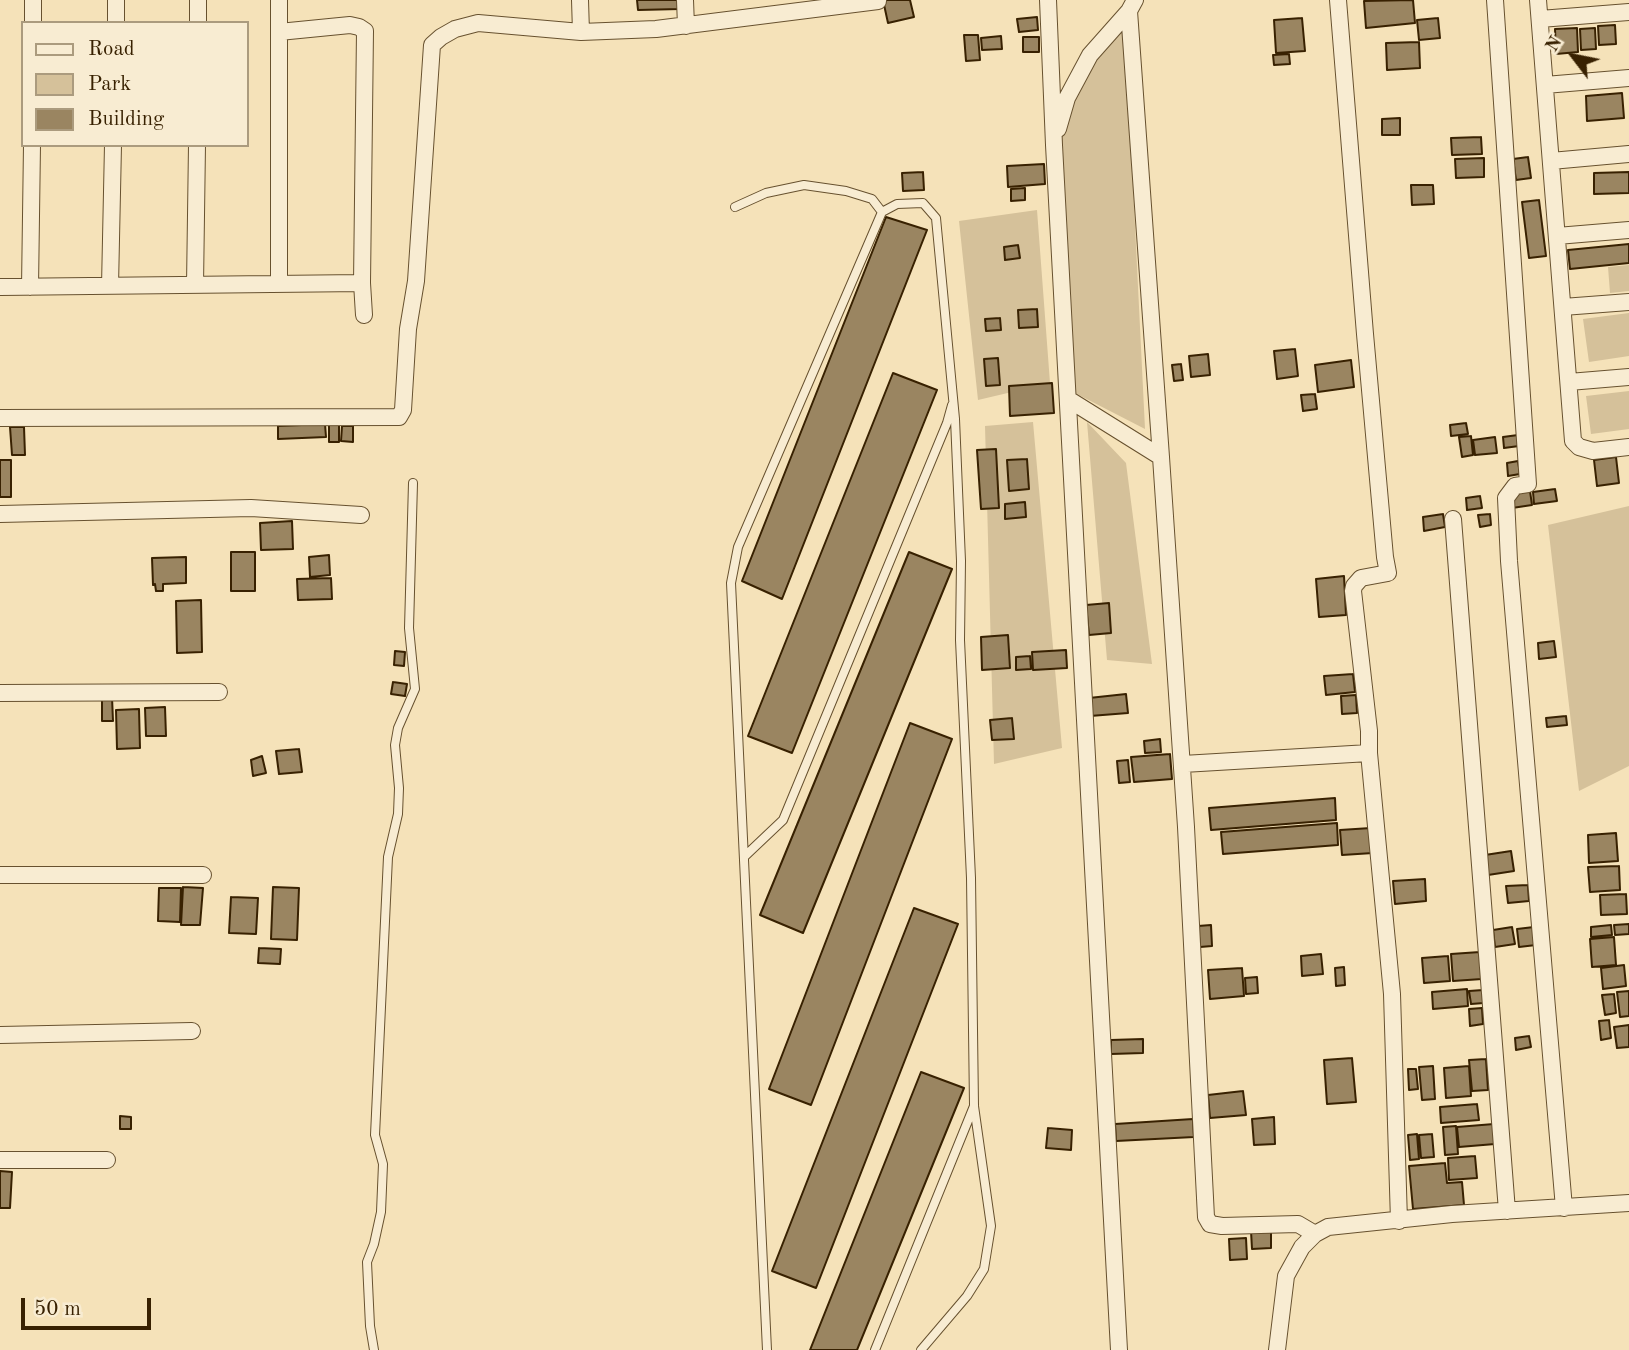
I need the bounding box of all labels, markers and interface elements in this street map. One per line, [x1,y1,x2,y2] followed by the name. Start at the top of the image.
[21,21,248,147] legend
[1538,21,1608,91] north arrow
[1543,33,1567,56] text: N
[88,39,135,60] text: Road
[88,74,131,95] text: Park
[88,109,164,130] text: Building
[24,1284,154,1328] scale bar
[34,1299,81,1320] text: 50 m

